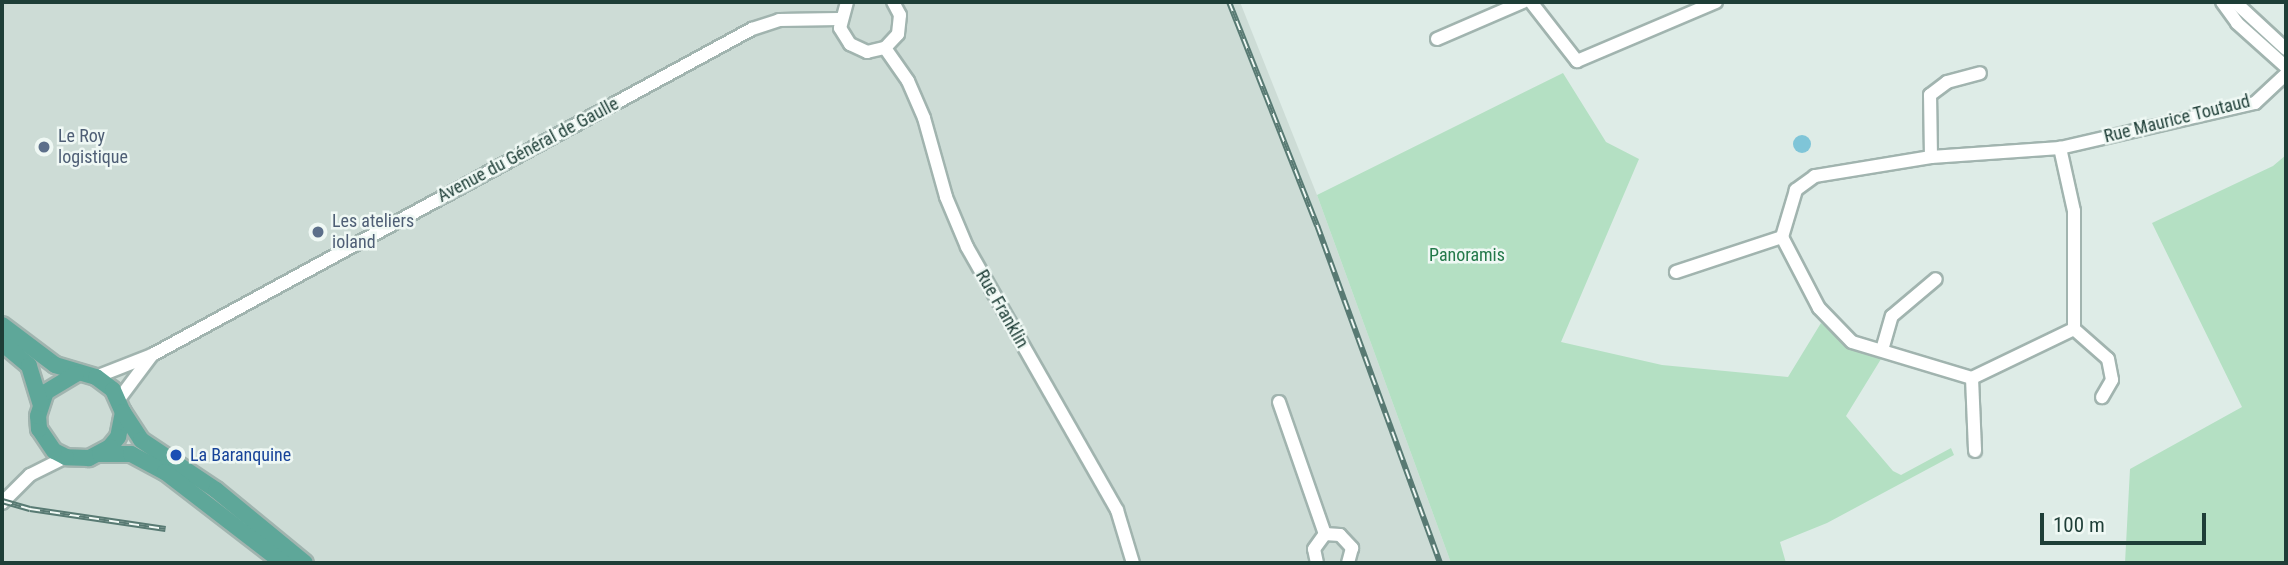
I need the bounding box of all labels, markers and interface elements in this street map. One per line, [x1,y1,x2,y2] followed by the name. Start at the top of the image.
[2102,90,2252,148] street label: Rue Maurice Toutaud
[434,93,622,207] street label: Avenue du Général de Gaulle
[58,126,128,168] place label: Le Roy logistique
[36,139,52,155] marker: Le Roy logistique
[332,211,414,254] place label: Les ateliers ioland
[310,224,326,240] marker: Les ateliers ioland
[1429,244,1505,266] park label: Panoramis
[971,266,1033,352] street label: Rue Franklin
[190,444,291,466] place label: La Baranquine
[168,447,184,463] marker: La Baranquine
[2043,498,2209,542] scale bar
[2053,513,2105,537] text: 100 m

